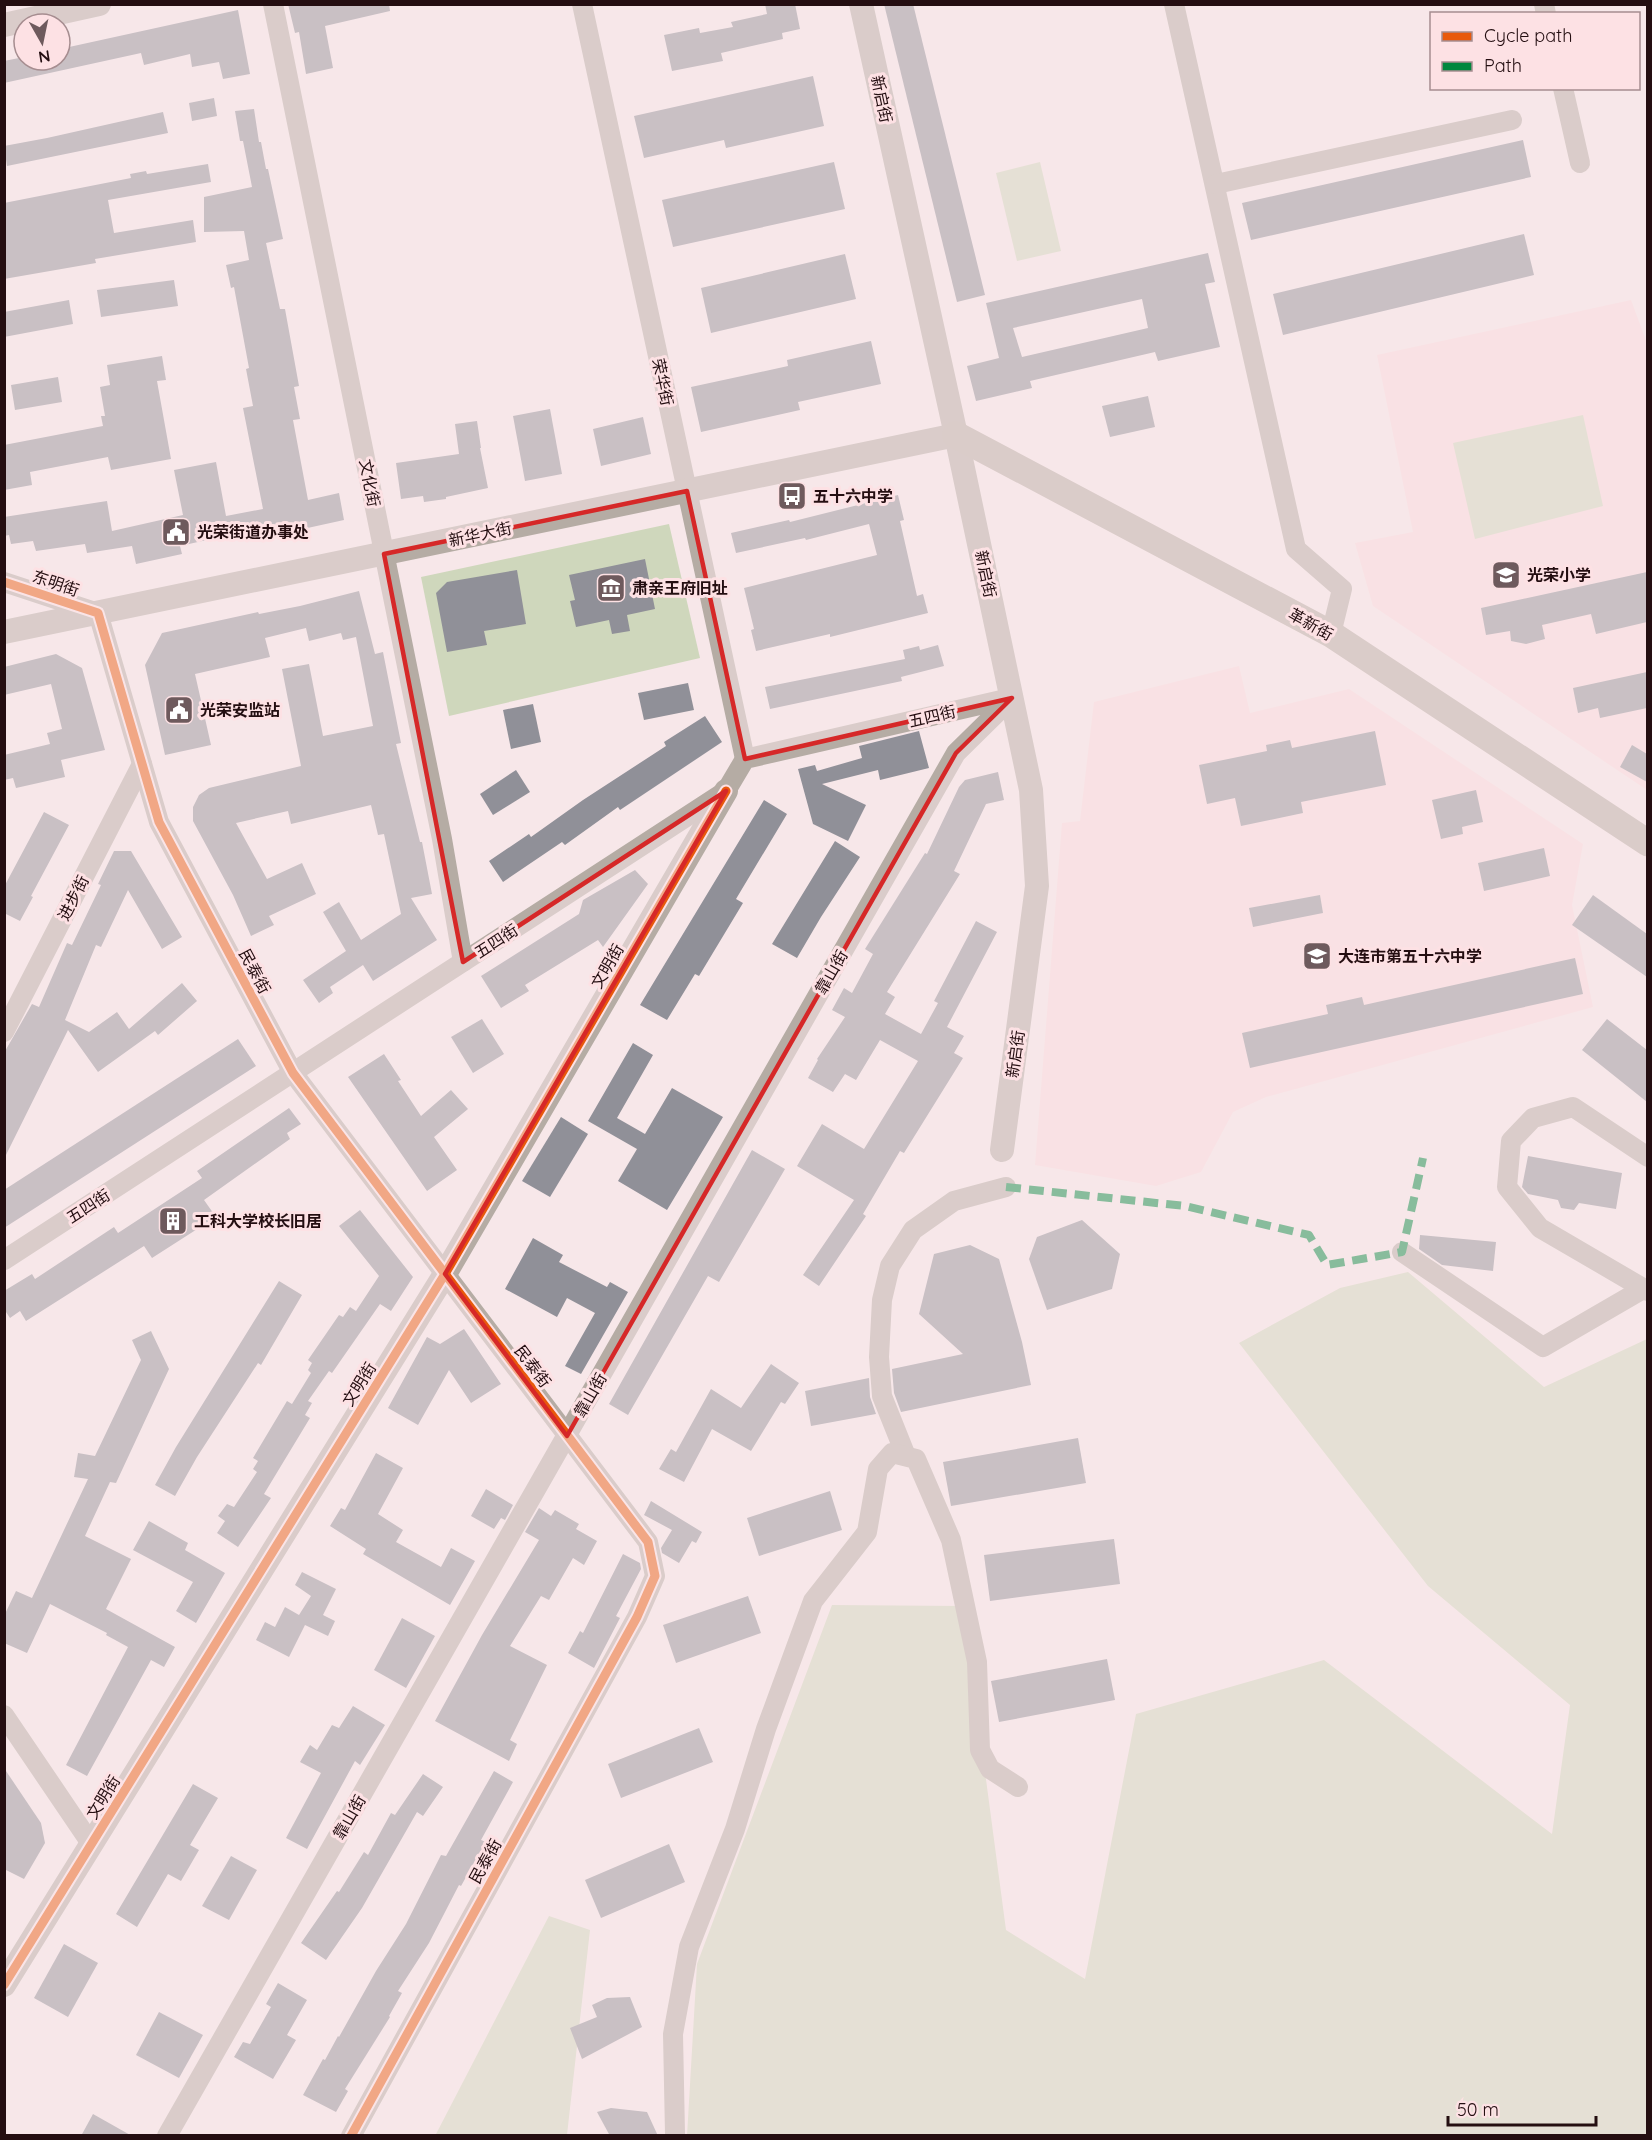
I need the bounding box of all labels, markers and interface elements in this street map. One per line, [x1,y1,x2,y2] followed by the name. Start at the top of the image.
[12,12,72,72] north arrow
[1430,12,1640,90] legend
[1484,24,1572,47] text: Cycle path
[37,46,52,68] text: N
[1484,54,1522,77] text: Path
[867,73,897,125] street label: 新启街
[648,356,678,408] street label: 荣华街
[356,458,384,508] street label: 文化街
[776,480,808,512] bus stop icon: 五十六中学
[813,486,893,506] place label: 五十六中学
[160,516,192,548] public building icon: 光荣街道办事处
[447,518,513,550] street label: 新华大街
[197,522,309,542] place label: 光荣街道办事处
[971,548,1001,600] street label: 新启街
[1490,559,1522,591] school or university icon: 光荣小学
[1527,565,1591,585] place label: 光荣小学
[30,566,82,600] street label: 东明街
[595,572,627,604] museum icon: 肃亲王府旧址
[632,578,728,598] place label: 肃亲王府旧址
[1285,604,1337,644] street label: 革新街
[163,694,195,726] public building icon: 光荣安监站
[200,700,280,720] place label: 光荣安监站
[906,701,958,731] street label: 五四街
[53,872,93,924] street label: 进步街
[470,920,522,962] street label: 五四街
[586,940,628,992] street label: 文明街
[1301,940,1333,972] school or university icon: 大连市第五十六中学
[235,945,275,997] street label: 民泰街
[810,946,852,998] street label: 靠山街
[1338,946,1482,966] place label: 大连市第五十六中学
[1002,1029,1028,1079] street label: 新启街
[62,1185,114,1227] street label: 五四街
[157,1205,189,1237] building icon: 工科大学校长旧居
[194,1211,322,1231] place label: 工科大学校长旧居
[511,1341,555,1391] street label: 民泰街
[338,1358,380,1410] street label: 文明街
[569,1369,611,1421] street label: 靠山街
[82,1771,124,1823] street label: 文明街
[328,1791,370,1843] street label: 靠山街
[465,1835,505,1887] street label: 民泰街
[1448,2089,1596,2127] scale bar
[1457,2098,1499,2121] text: 50 m

